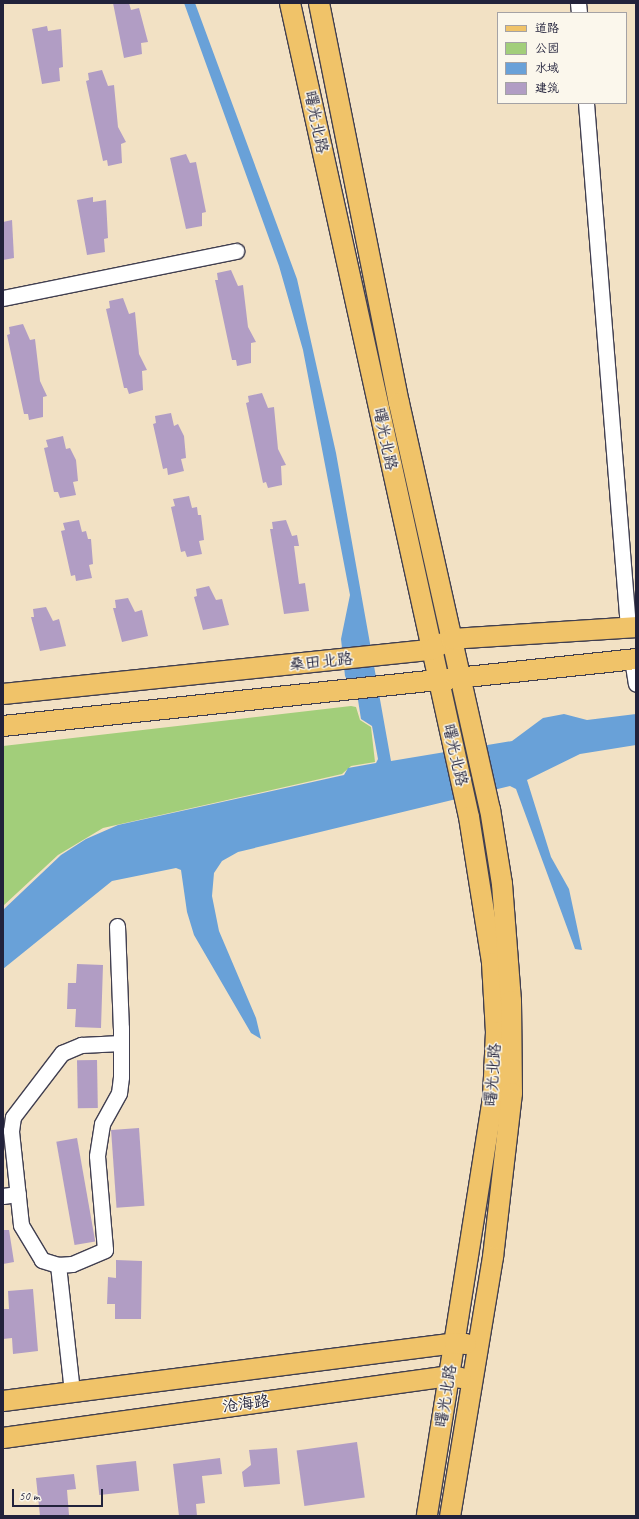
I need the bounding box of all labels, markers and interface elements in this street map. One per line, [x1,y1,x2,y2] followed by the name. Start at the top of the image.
[497,12,627,104] legend
[535,20,559,36] text: 道路
[535,40,559,56] text: 公园
[535,60,559,76] text: 水域
[535,80,559,96] text: 建筑
[300,89,332,155] street label: 曙光北路
[369,406,401,472] street label: 曙光北路
[288,649,354,675] street label: 桑田北路
[438,722,472,788] street label: 曙光北路
[481,1042,505,1108] street label: 曙光北路
[432,1363,460,1429] street label: 曙光北路
[221,1391,271,1417] street label: 沧海路
[14,1481,105,1507] scale bar
[19,1488,39,1504] text: 50 m

